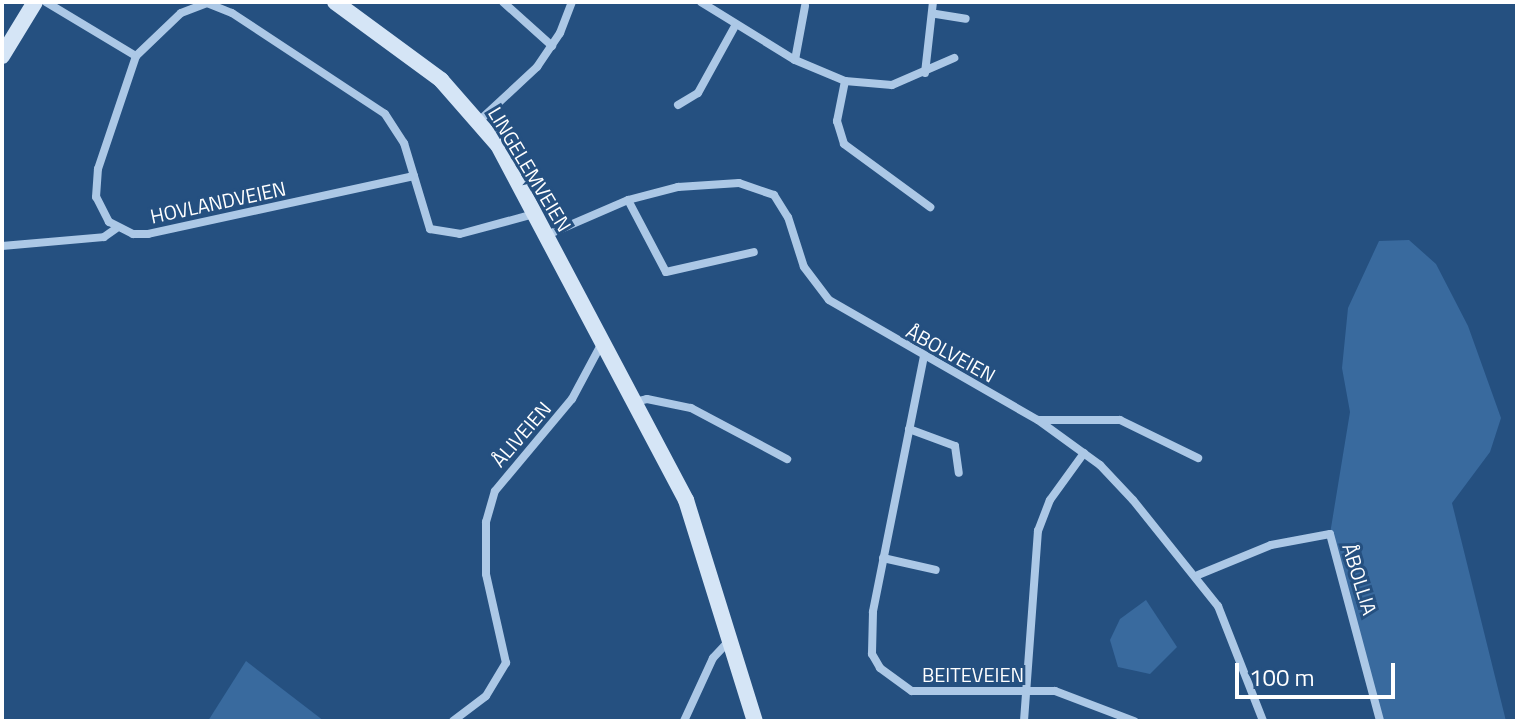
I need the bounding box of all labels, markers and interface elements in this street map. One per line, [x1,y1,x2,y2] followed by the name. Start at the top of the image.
[483,102,577,236] street label: LINGELEMVEIEN
[148,176,288,228] street label: HOVLANDVEIEN
[902,319,1000,387] street label: ÅBOLVEIEN
[486,396,556,472] street label: ÅLIVEIEN
[1338,540,1382,618] street label: ÅBOLLIA
[1239,647,1399,697] scale bar
[1249,659,1315,695] text: 100 m
[922,662,1024,686] street label: BEITEVEIEN

